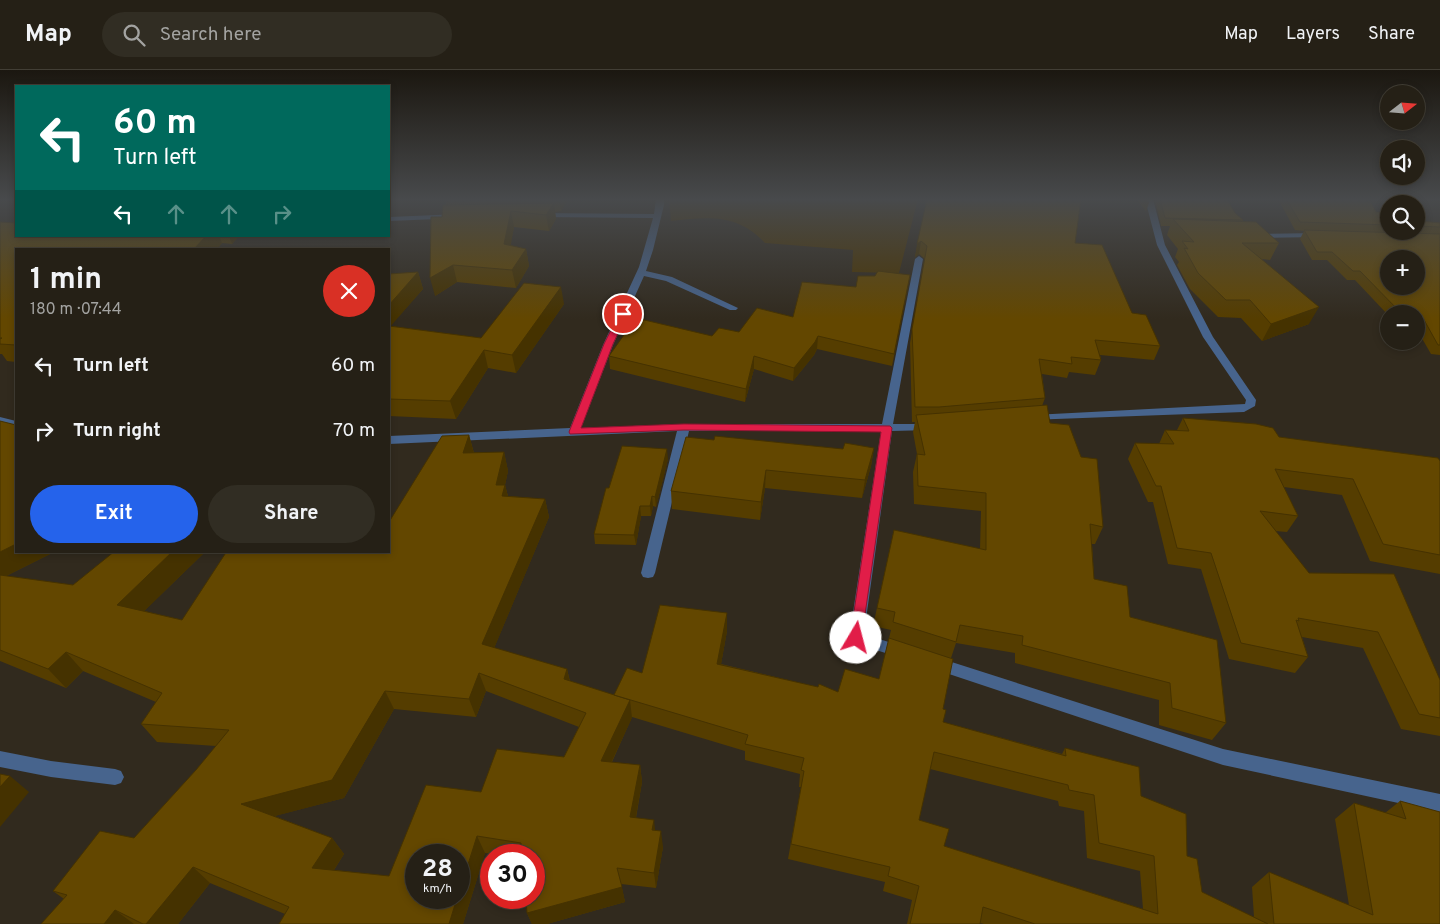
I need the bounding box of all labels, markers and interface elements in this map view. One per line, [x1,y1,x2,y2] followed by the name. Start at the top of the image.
[102,12,452,57] search box
[25,20,72,50] text: Map
[120,21,148,49] icon: search
[160,23,261,47] text: Search here
[1224,23,1258,46] text: Map
[1286,23,1340,46] text: Layers
[1368,23,1415,46] text: Share
[1380,85,1425,130] north arrow
[1380,85,1425,350] map controls
[113,102,197,146] text: 60 m
[30,105,95,170] icon: left
[1380,140,1425,185] button: sound
[113,145,196,172] text: Turn left
[1380,195,1425,240] button: search
[109,200,137,228] icon: left
[162,200,190,228] icon: ahead
[215,200,243,228] icon: ahead
[268,200,296,228] icon: right
[1380,250,1425,295] button: +
[30,262,102,299] text: 1 min
[323,265,375,317] button: close
[602,293,644,335] pin
[30,300,122,320] text: 180 m · 07:44
[609,300,637,328] icon: arrive
[1380,305,1425,350] button: −
[30,352,58,380] icon: left
[73,354,149,378] text: Turn left
[331,354,375,378] text: 60 m
[30,417,58,445] icon: right
[73,419,161,443] text: Turn right
[333,419,375,443] text: 70 m
[30,485,198,543] button: Exit
[208,485,375,543] button: Share
[829,611,881,663] position arrow
[480,844,545,909] speed limit sign: 30
[422,854,453,886] text: 28
[423,881,452,897] text: km/h

